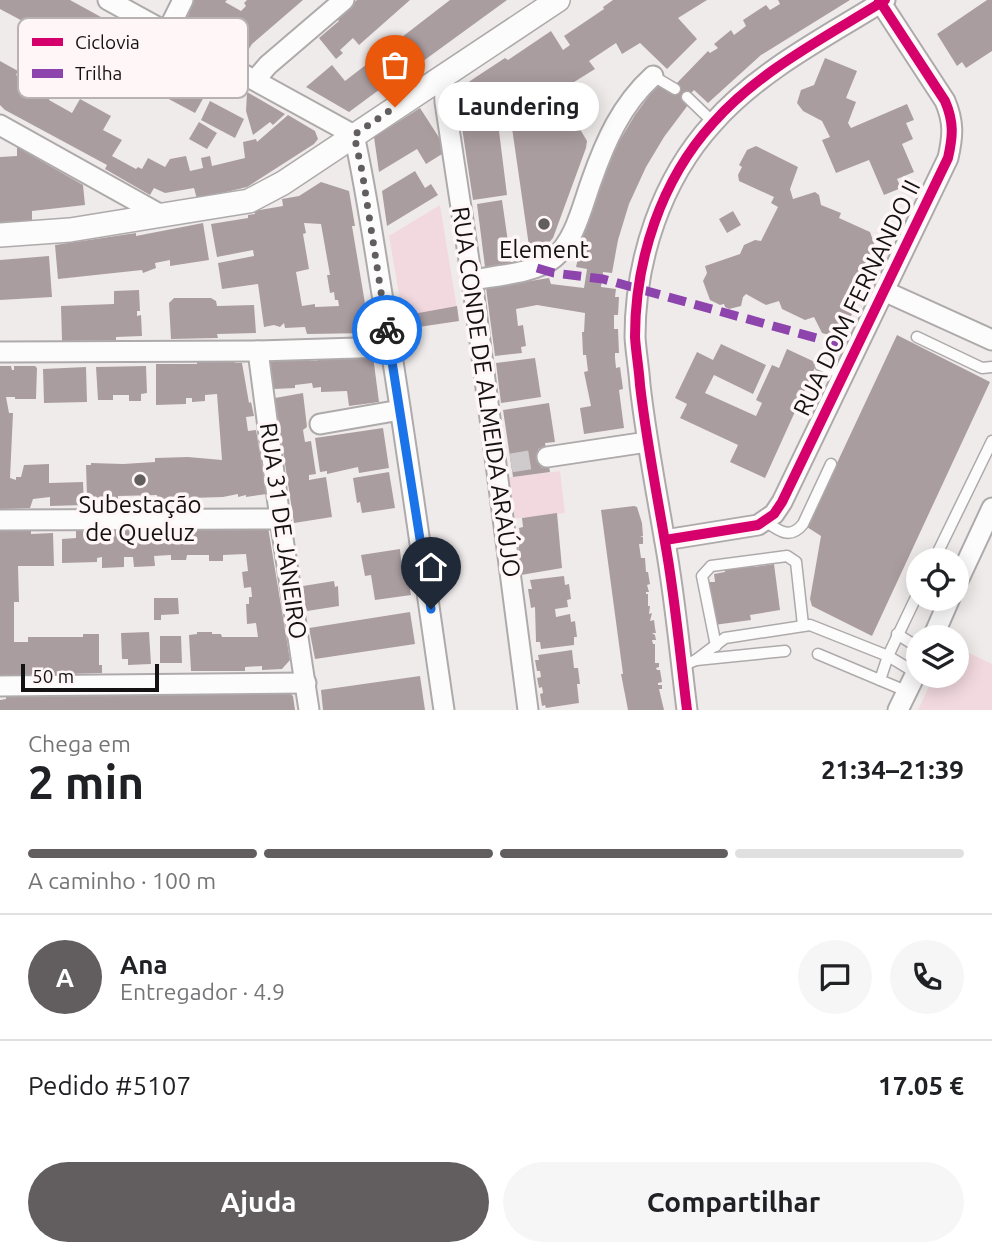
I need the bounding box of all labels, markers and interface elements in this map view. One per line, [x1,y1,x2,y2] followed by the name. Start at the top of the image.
[18,18,248,98] legend
[75,31,140,53] text: Ciclovia
[365,35,425,107] pin
[376,46,414,84] icon: bag
[75,62,122,84] text: Trilha
[437,82,598,132] callout: Laundering
[457,94,580,119] text: Laundering
[788,176,925,420] street label: RUA DOM FERNANDO II
[447,205,527,579] street label: RUA CONDE DE ALMEIDA ARAÚJO
[536,216,552,232] marker: Element
[499,236,590,263] place label: Element
[352,295,422,365] courier
[368,311,406,349] icon: bike
[255,421,312,641] street label: RUA 31 DE JANEIRO
[132,472,148,488] marker: Subestação de Queluz
[78,491,202,546] place label: Subestação de Queluz
[401,537,461,609] pin
[412,548,450,586] icon: home
[906,548,969,688] map controls
[906,548,969,611] button: locate
[906,625,969,688] button: layers
[21,661,159,693] scale bar
[32,665,74,687] text: 50 m
[28,731,131,756] text: Chega em
[821,755,964,784] text: 21:34–21:39
[28,756,144,808] text: 2 min
[28,868,216,893] text: A caminho · 100 m
[798,940,872,1014] button: chat
[890,940,964,1014] button: phone
[120,950,168,979] text: Ana
[56,963,74,992] text: A
[120,979,285,1004] text: Entregador · 4.9
[28,1071,191,1100] text: Pedido #5107
[878,1071,964,1100] text: 17.05 €
[28,1162,489,1242] button: Ajuda
[503,1162,964,1242] button: Compartilhar

